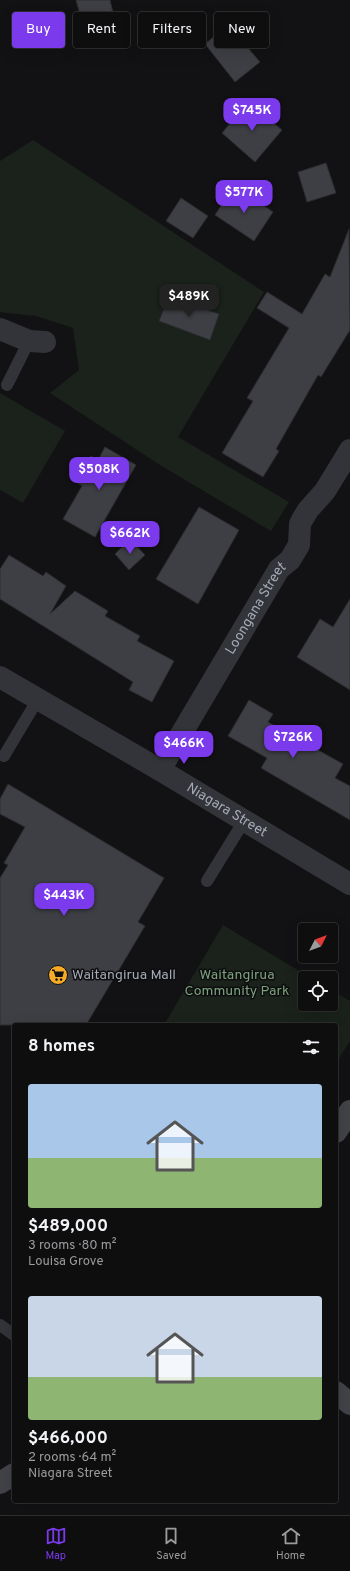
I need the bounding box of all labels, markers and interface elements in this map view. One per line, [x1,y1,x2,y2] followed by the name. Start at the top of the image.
[12,12,65,48] chip: Buy
[73,12,130,48] chip: Rent
[138,12,206,48] chip: Filters
[214,12,269,48] chip: New
[224,98,280,132] pin: $745K
[232,103,272,119] text: $745K
[216,180,272,214] pin: $577K
[225,185,263,201] text: $577K
[161,284,217,318] pin: $489K
[168,289,210,305] text: $489K
[71,457,127,491] pin: $508K
[78,462,120,478] text: $508K
[102,521,158,555] pin: $662K
[110,526,150,542] text: $662K
[222,558,290,658] street label: Loongana Street
[265,725,321,759] pin: $726K
[273,730,313,746] text: $726K
[156,731,212,765] pin: $466K
[163,736,205,752] text: $466K
[183,779,270,841] street label: Niagara Street
[36,883,92,917] pin: $443K
[43,888,85,904] text: $443K
[298,923,338,963] north arrow
[298,923,338,1011] map controls
[47,964,69,986] supermarket icon: Waitangirua Mall
[72,967,176,984] place label: Waitangirua Mall
[185,967,289,1000] park label: Waitangirua Community Park
[298,971,338,1011] button: locate
[28,1036,95,1058] text: 8 homes
[300,1036,322,1058] icon: filters
[139,1110,211,1182] icon: home
[28,1216,108,1238] text: $489,000
[28,1238,116,1254] text: 3 rooms · 80 m²
[28,1254,103,1270] text: Louisa Grove
[139,1322,211,1394] icon: home
[28,1428,108,1450] text: $466,000
[28,1450,116,1466] text: 2 rooms · 64 m²
[28,1466,112,1482] text: Niagara Street
[45,1525,67,1563] tab: Map
[156,1525,187,1563] tab: Saved
[276,1525,305,1563] tab: Home

